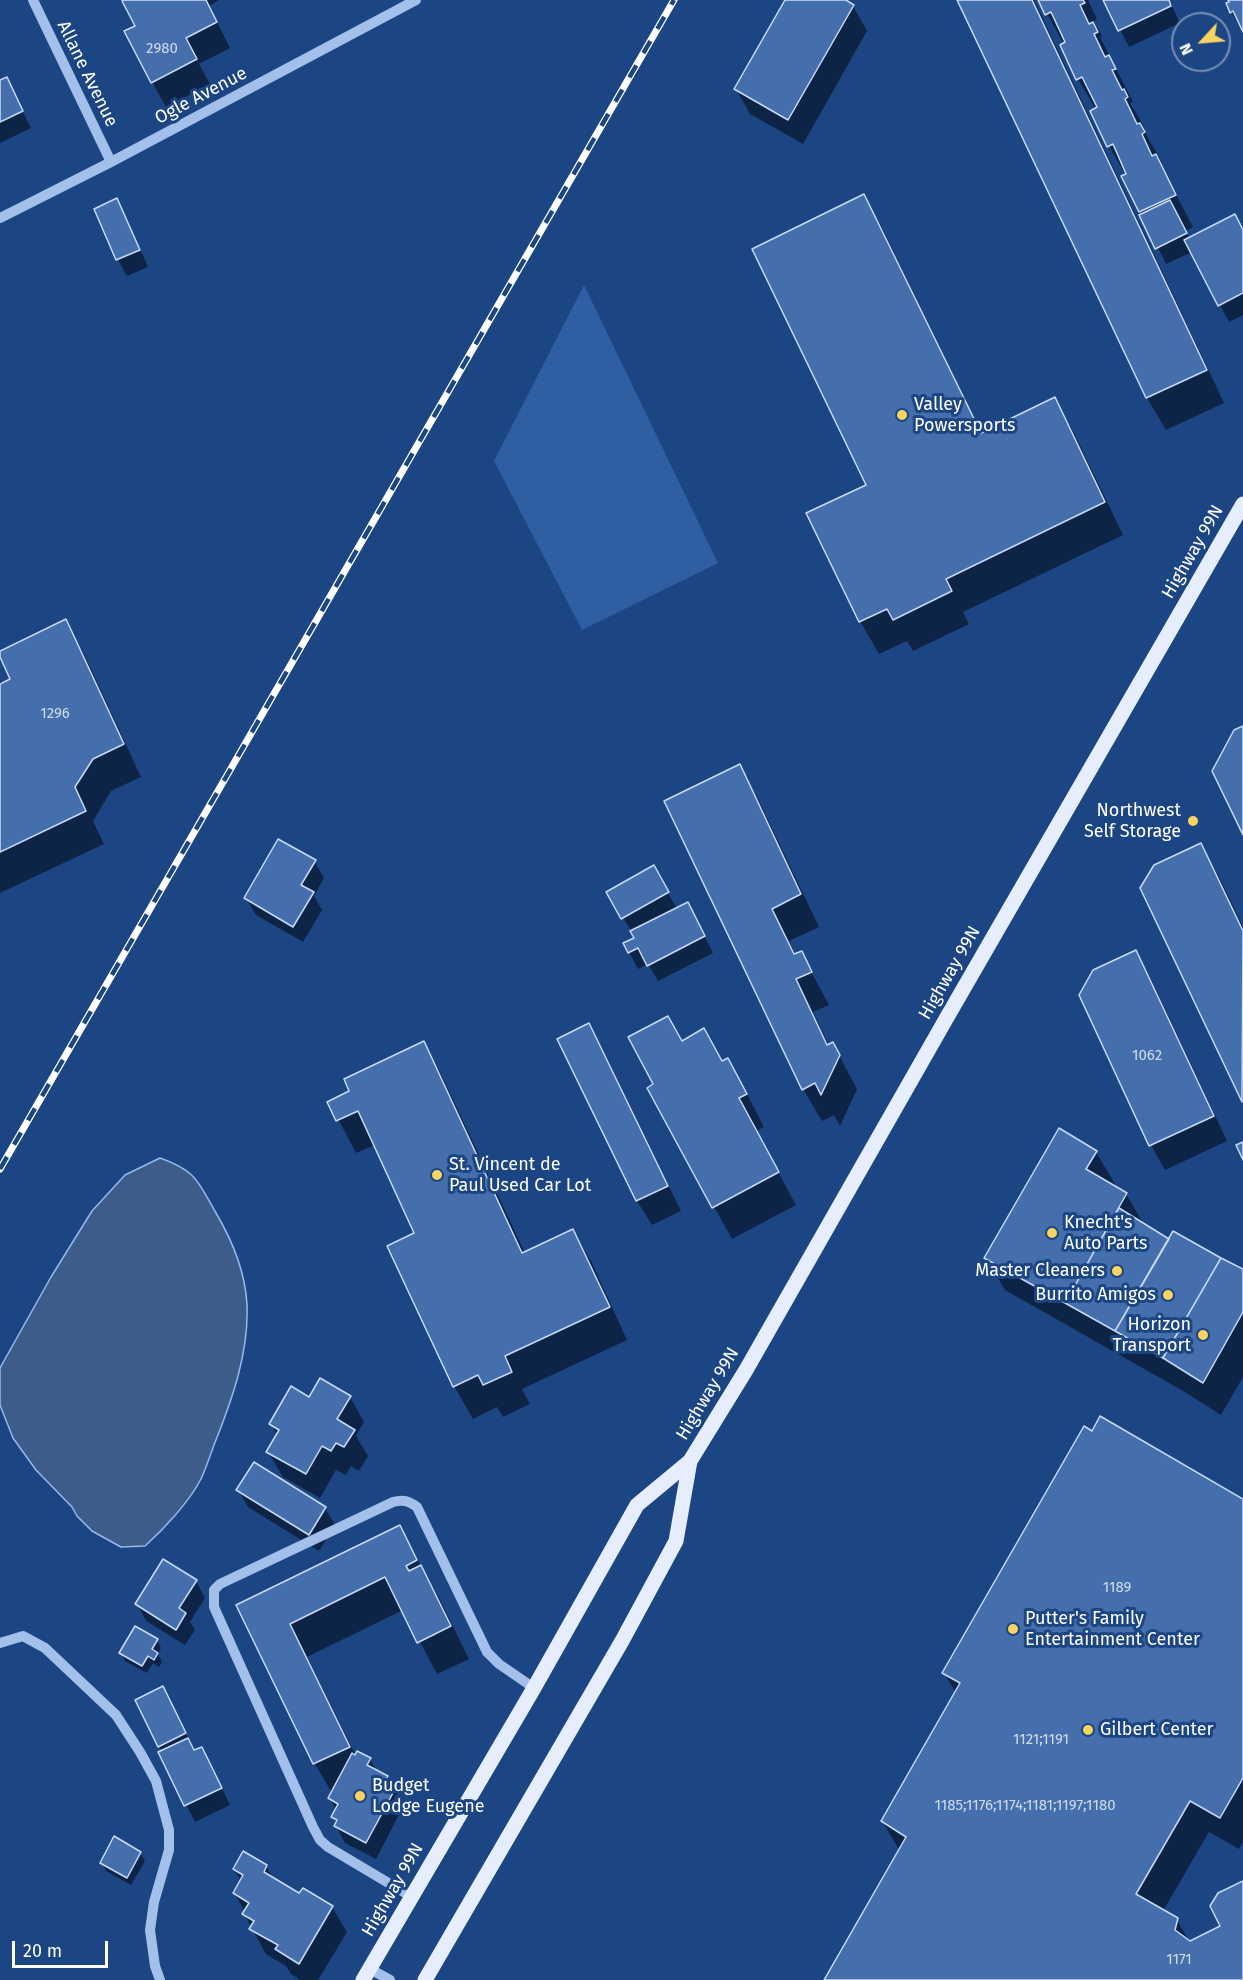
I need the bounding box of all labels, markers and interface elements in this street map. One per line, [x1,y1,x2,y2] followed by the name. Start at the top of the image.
[1171,12,1231,72] north arrow
[52,17,122,131] street label: Allane Avenue
[146,40,178,58] house number: 2980
[1175,40,1197,58] text: N
[151,63,251,129] street label: Ogle Avenue
[914,394,1015,436] place label: Valley Powersports
[895,408,909,422] marker: Valley Powersports
[1158,501,1228,603] street label: Highway 99N
[40,705,70,723] house number: 1296
[1084,800,1181,842] place label: Northwest Self Storage
[1186,814,1200,828] marker: Northwest Self Storage
[915,922,985,1024] street label: Highway 99N
[1132,1047,1162,1065] house number: 1062
[449,1154,591,1196] place label: St. Vincent de Paul Used Car Lot
[430,1168,444,1182] marker: St. Vincent de Paul Used Car Lot
[1064,1212,1147,1254] place label: Knecht's Auto Parts
[1045,1226,1059,1240] marker: Knecht's Auto Parts
[975,1260,1105,1282] place label: Master Cleaners
[1110,1264,1124,1278] marker: Master Cleaners
[1035,1284,1156,1306] place label: Burrito Amigos
[1161,1288,1175,1302] marker: Burrito Amigos
[1113,1314,1191,1356] place label: Horizon Transport
[1196,1328,1210,1342] marker: Horizon Transport
[672,1344,744,1444] street label: Highway 99N
[1103,1579,1131,1597] house number: 1189
[1025,1608,1200,1650] place label: Putter's Family Entertainment Center
[1006,1622,1020,1636] marker: Putter's Family Entertainment Center
[1100,1719,1213,1741] place label: Gilbert Center
[1081,1723,1095,1737] marker: Gilbert Center
[1013,1731,1069,1749] house number: 1121;1191
[372,1775,485,1818] place label: Budget Lodge Eugene
[353,1789,367,1803] marker: Budget Lodge Eugene
[934,1797,1116,1815] house number: 1185;1176;1174;1181;1197;1180
[358,1839,428,1941] street label: Highway 99N
[15,1929,111,1967] scale bar
[23,1940,62,1962] text: 20 m
[1166,1951,1192,1969] house number: 1171

